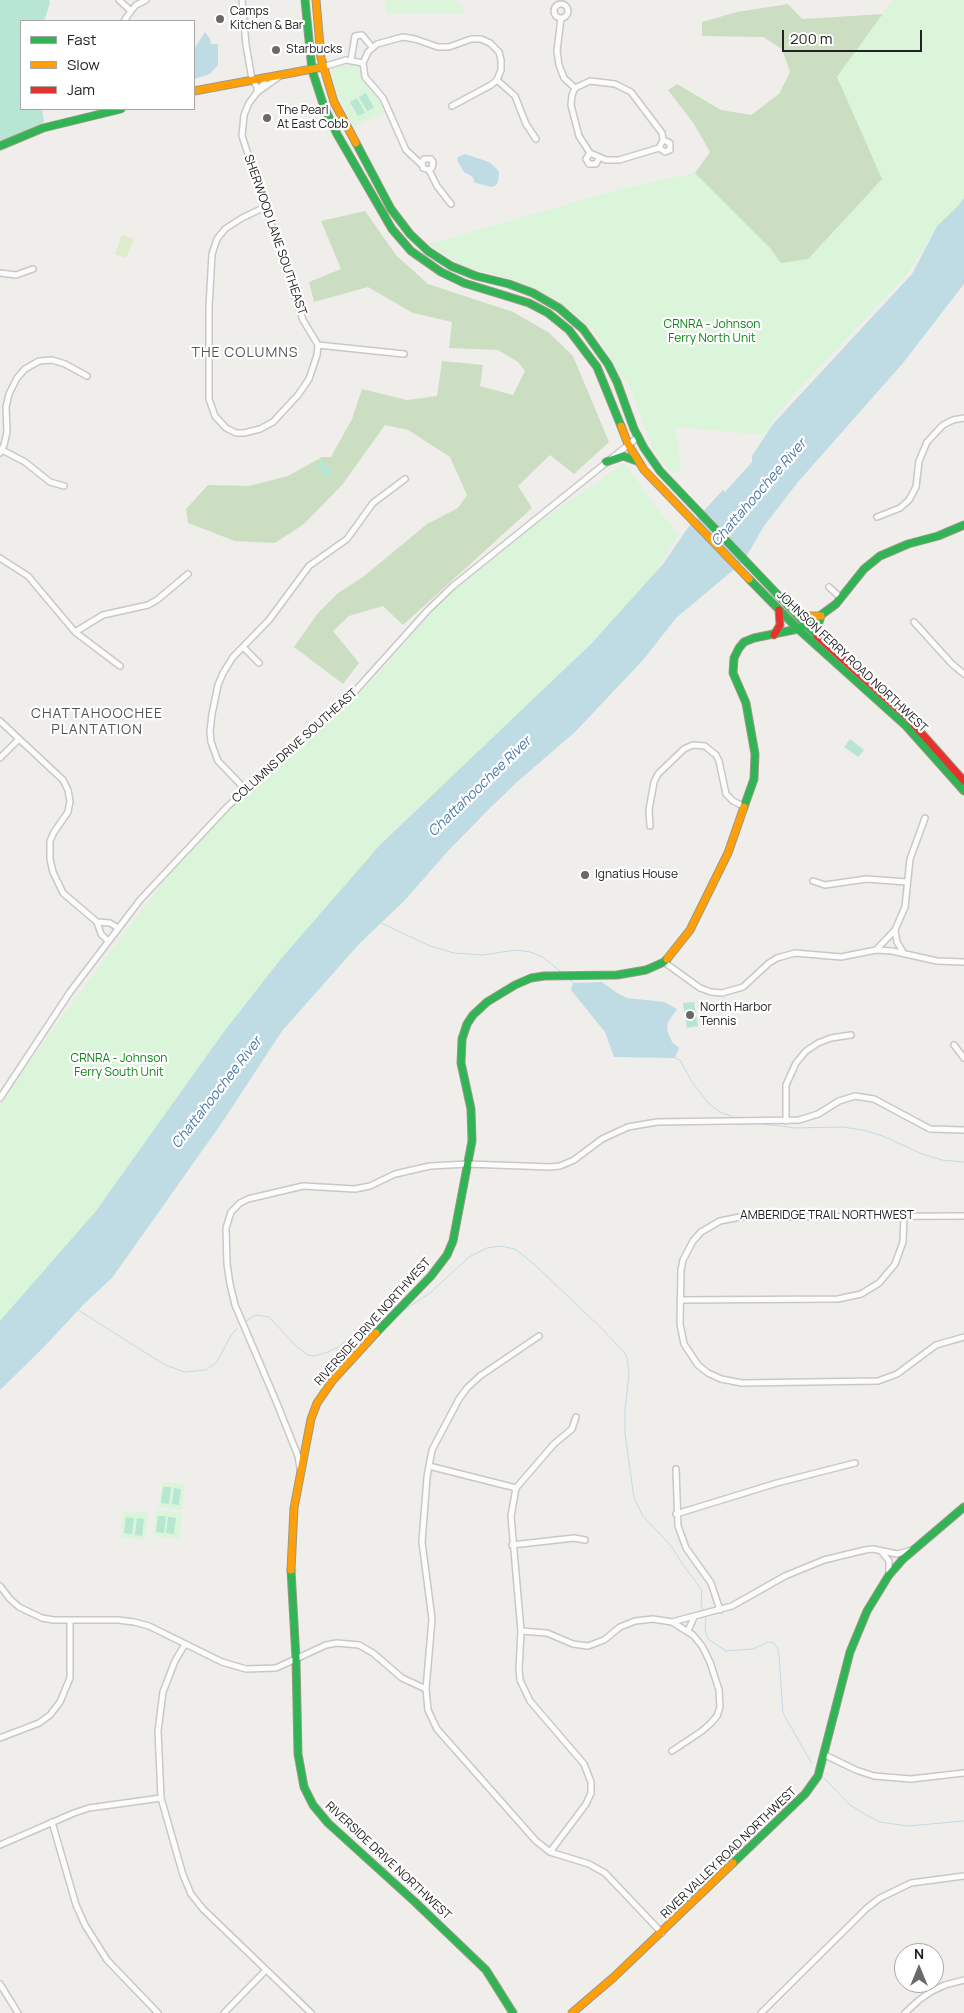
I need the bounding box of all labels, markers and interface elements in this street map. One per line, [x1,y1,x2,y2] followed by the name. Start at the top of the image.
[230,5,303,33] place label: Camps Kitchen & Bar
[214,13,226,25] marker: Camps Kitchen & Bar
[20,20,195,110] legend
[784,20,924,52] scale bar
[790,28,833,49] text: 200 m
[67,29,96,50] text: Fast
[286,43,342,57] place label: Starbucks
[270,44,282,56] marker: Starbucks
[67,54,100,75] text: Slow
[67,79,95,100] text: Jam
[277,104,348,132] place label: The Pearl At East Cobb
[261,112,273,124] marker: The Pearl At East Cobb
[241,153,309,317] street label: SHERWOOD LANE SOUTHEAST
[664,318,760,346] park label: CRNRA - Johnson Ferry North Unit
[190,345,300,361] district label: THE COLUMNS
[708,436,810,550] water label: Chattahoochee River
[774,588,930,736] street label: JOHNSON FERRY ROAD NORTHWEST
[229,686,361,806] street label: COLUMNS DRIVE SOUTHEAST
[29,706,165,739] district label: CHATTAHOOCHEE PLANTATION
[425,734,535,840] water label: Chattahoochee River
[595,868,678,882] place label: Ignatius House
[579,869,591,881] marker: Ignatius House
[700,1001,772,1029] place label: North Harbor Tennis
[684,1009,696,1021] marker: North Harbor Tennis
[168,1034,266,1152] water label: Chattahoochee River
[71,1052,167,1080] park label: CRNRA - Johnson Ferry South Unit
[740,1209,914,1223] street label: AMBERIDGE TRAIL NORTHWEST
[312,1255,434,1389] street label: RIVERSIDE DRIVE NORTHWEST
[658,1784,800,1922] street label: RIVER VALLEY ROAD NORTHWEST
[322,1799,454,1923] street label: RIVERSIDE DRIVE NORTHWEST
[894,1943,944,1993] north arrow
[914,1944,924,1963] text: N

